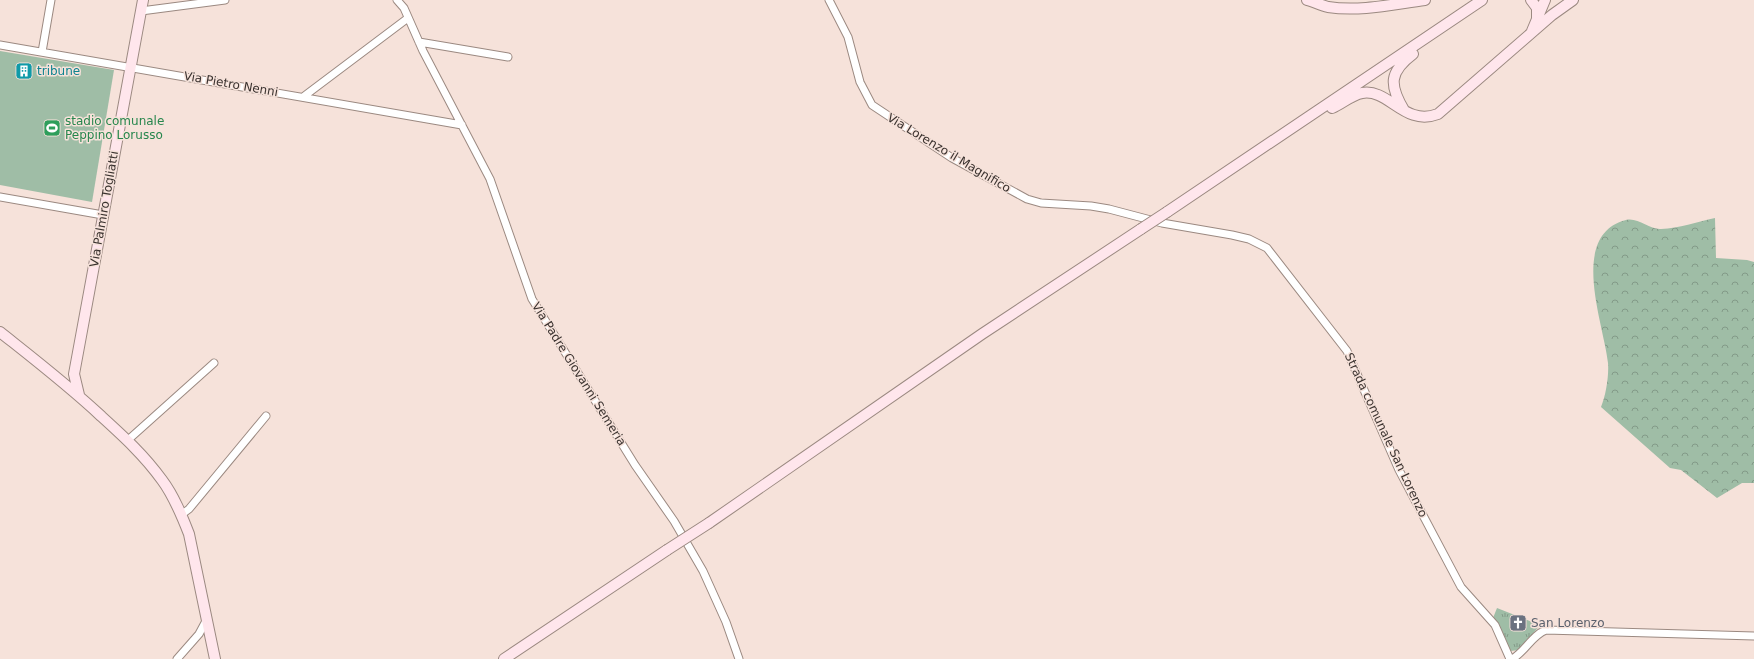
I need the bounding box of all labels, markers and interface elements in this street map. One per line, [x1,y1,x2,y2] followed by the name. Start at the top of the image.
[14,61,34,81] building icon: tribune
[37,64,80,78] place label: tribune
[183,69,279,99] street label: Via Pietro Nenni
[885,111,1013,195] street label: Via Lorenzo il Magnifico
[65,114,164,142] place label: stadio comunale Peppino Lorusso
[42,118,62,138] sports icon: stadio comunale Peppino Lorusso
[87,150,121,268] street label: Via Palmiro Togliatti
[529,300,629,448] street label: Via Padre Giovanni Semeria
[1342,351,1430,519] street label: Strada comunale San Lorenzo
[1508,613,1528,633] church icon: San Lorenzo
[1531,616,1605,630] place label: San Lorenzo

